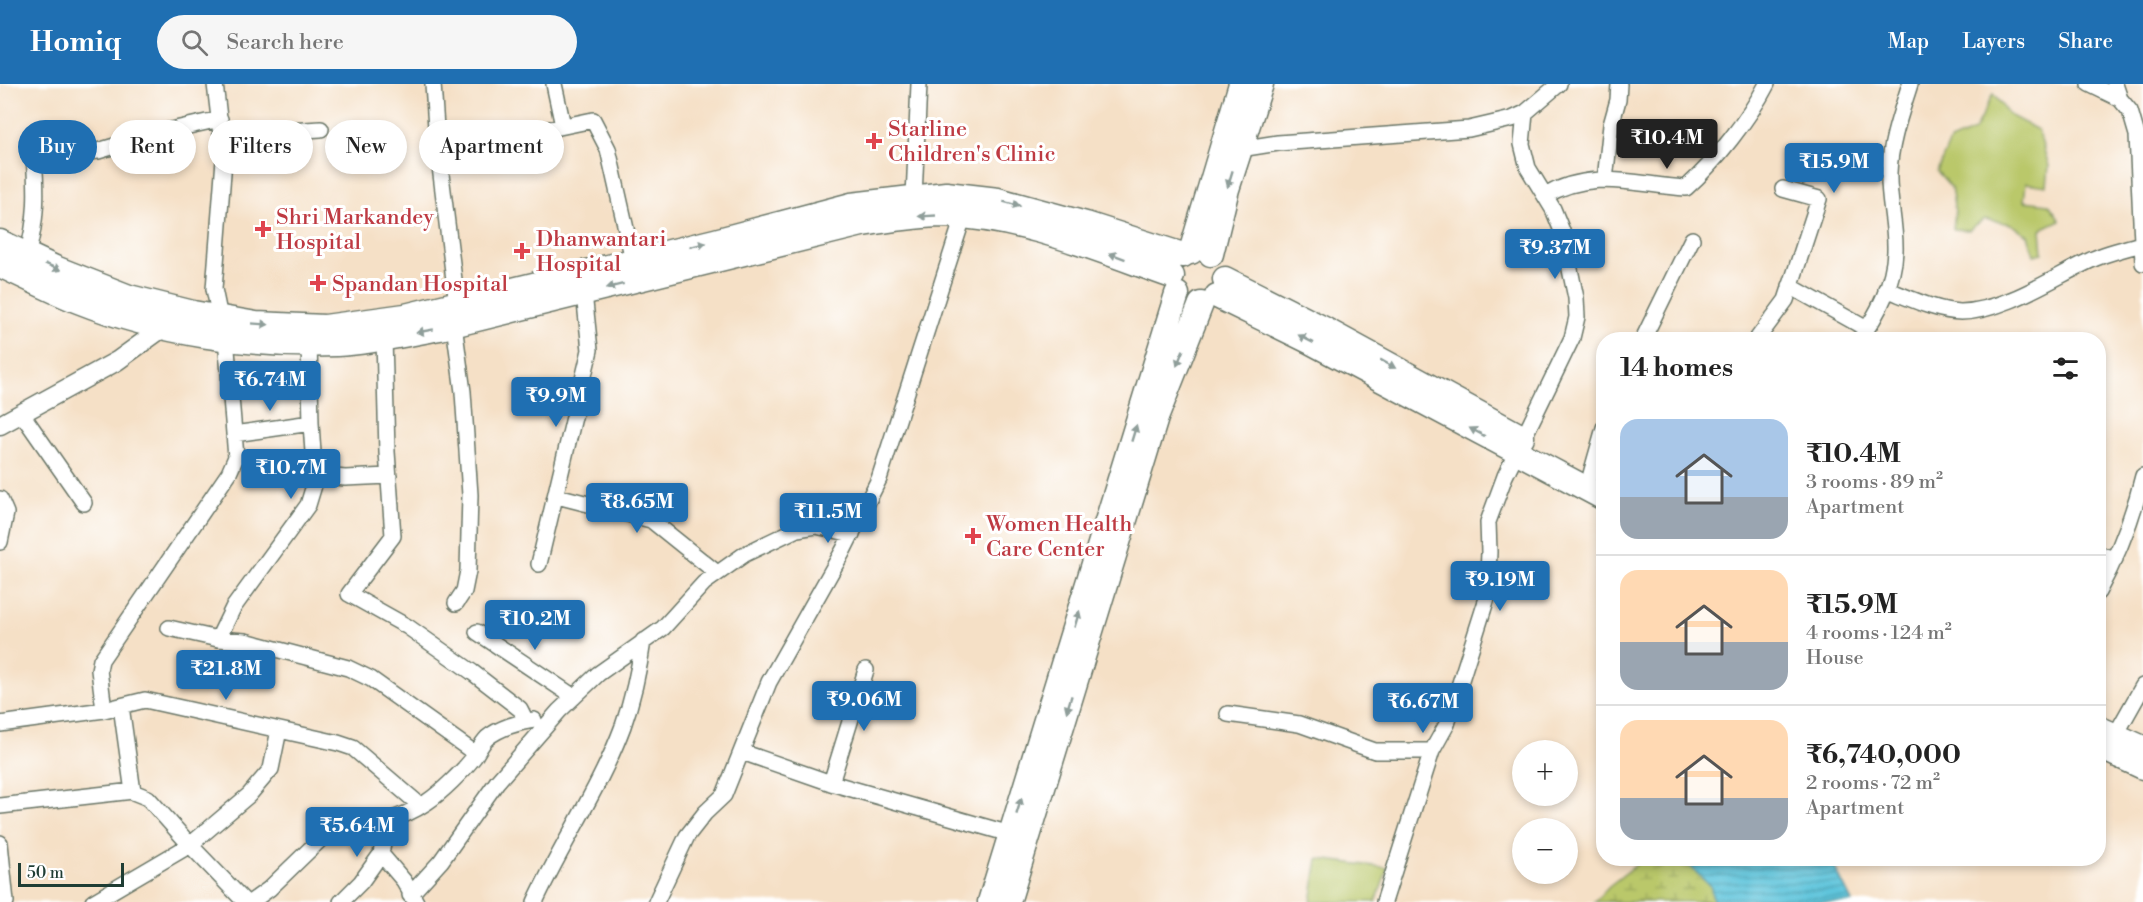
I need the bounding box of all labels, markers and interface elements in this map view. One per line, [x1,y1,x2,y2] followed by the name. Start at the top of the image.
[157,15,577,69] search box
[30,25,121,60] text: Homiq
[178,26,211,59] icon: search
[226,29,344,56] text: Search here
[1888,29,1929,55] text: Map
[1962,29,2025,55] text: Layers
[2058,29,2113,55] text: Share
[888,116,1056,168] place label: Starline Children's Clinic
[1618,119,1716,170] pin: ₹10.4M
[18,120,97,174] chip: Buy
[109,120,196,174] chip: Rent
[208,120,313,174] chip: Filters
[325,120,407,174] chip: New
[419,120,564,174] chip: Apartment
[1631,126,1704,151] text: ₹10.4M
[865,132,883,150] marker: Starline Children's Clinic
[1785,143,1883,194] pin: ₹15.9M
[1799,150,1869,175] text: ₹15.9M
[1225,171,1234,189] one-way arrow
[1003,200,1021,209] one-way arrow
[276,204,434,256] place label: Shri Markandey Hospital
[918,211,937,220] one-way arrow
[254,220,272,238] marker: Shri Markandey Hospital
[536,226,666,278] place label: Dhanwantari Hospital
[1506,229,1604,280] pin: ₹9.37M
[1519,236,1591,261] text: ₹9.37M
[689,239,707,249] one-way arrow
[513,242,531,260] marker: Dhanwantari Hospital
[1108,251,1126,261] one-way arrow
[44,263,62,272] one-way arrow
[332,271,508,298] place label: Spandan Hospital
[309,274,327,292] marker: Spandan Hospital
[605,282,624,292] one-way arrow
[251,319,270,329] one-way arrow
[415,327,434,336] one-way arrow
[1297,335,1314,344] one-way arrow
[1175,350,1185,368] one-way arrow
[1620,352,1733,384] text: 14 homes
[2049,352,2082,385] icon: filters
[1380,359,1397,369] one-way arrow
[221,361,319,412] pin: ₹6.74M
[234,368,306,393] text: ₹6.74M
[514,377,598,428] pin: ₹9.9M
[525,384,587,409] text: ₹9.9M
[1130,424,1139,442] one-way arrow
[1469,427,1486,437] one-way arrow
[1806,438,1901,470] text: ₹10.4M
[1668,443,1740,515] icon: home
[242,449,340,500] pin: ₹10.7M
[255,456,327,481] text: ₹10.7M
[1806,470,1943,495] text: 3 rooms · 89 m²
[588,483,686,534] pin: ₹8.65M
[600,490,674,515] text: ₹8.65M
[779,493,877,544] pin: ₹11.5M
[1806,495,1904,520] text: Apartment
[794,500,862,525] text: ₹11.5M
[985,511,1132,563] place label: Women Health Care Center
[964,527,982,545] marker: Women Health Care Center
[1451,561,1549,612] pin: ₹9.19M
[1465,568,1535,593] text: ₹9.19M
[1806,589,1898,621] text: ₹15.9M
[1668,594,1740,666] icon: home
[486,600,584,651] pin: ₹10.2M
[499,607,571,632] text: ₹10.2M
[1073,610,1082,628] one-way arrow
[1806,621,1952,646] text: 4 rooms · 124 m²
[1806,646,1864,671] text: House
[177,650,275,701] pin: ₹21.8M
[190,657,262,682] text: ₹21.8M
[815,681,913,732] pin: ₹9.06M
[1374,683,1472,734] pin: ₹6.67M
[826,688,902,713] text: ₹9.06M
[1387,690,1459,715] text: ₹6.67M
[1064,695,1073,713] one-way arrow
[1806,739,1961,771] text: ₹6,740,000
[1512,740,1578,884] map controls
[1512,740,1578,806] button: +
[1668,744,1740,816] icon: home
[1806,771,1940,796] text: 2 rooms · 72 m²
[1806,796,1904,821] text: Apartment
[1015,797,1024,815] one-way arrow
[308,807,406,858] pin: ₹5.64M
[320,814,394,839] text: ₹5.64M
[1512,818,1578,884] button: −
[18,860,124,888] scale bar
[27,863,64,883] text: 50 m

